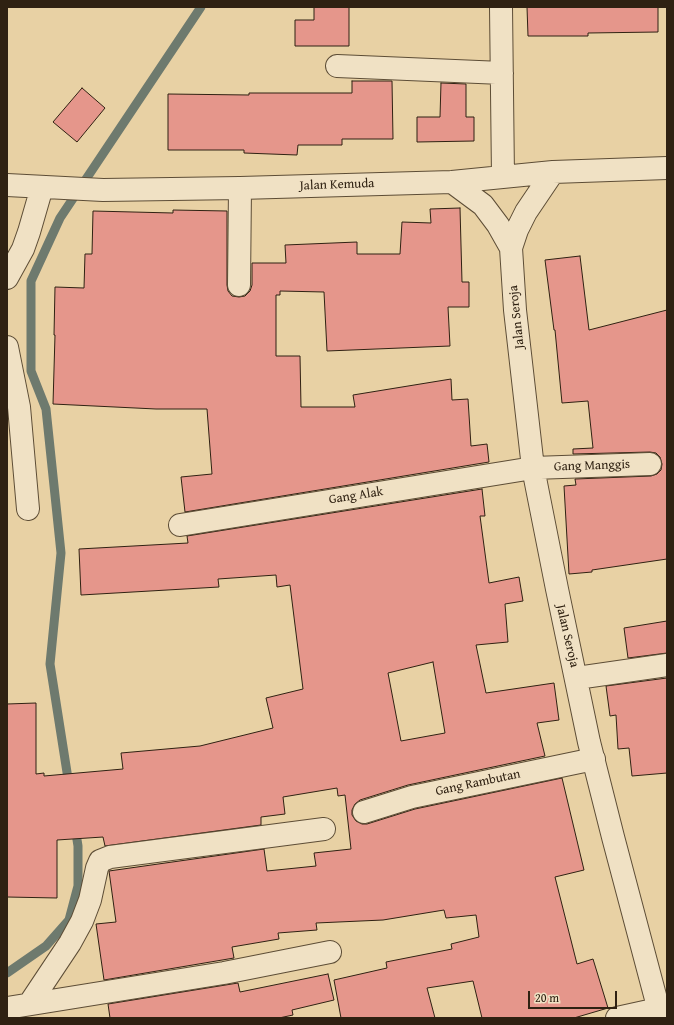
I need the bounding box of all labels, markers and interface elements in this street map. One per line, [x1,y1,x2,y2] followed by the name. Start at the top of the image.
[299,176,375,194] street label: Jalan Kemuda
[506,284,528,350] street label: Jalan Seroja
[554,457,630,475] street label: Gang Manggis
[328,484,384,508] street label: Gang Alak
[552,603,582,669] street label: Jalan Seroja
[434,766,522,800] street label: Gang Rambutan
[530,983,619,1009] scale bar
[535,989,559,1006] text: 20 m

